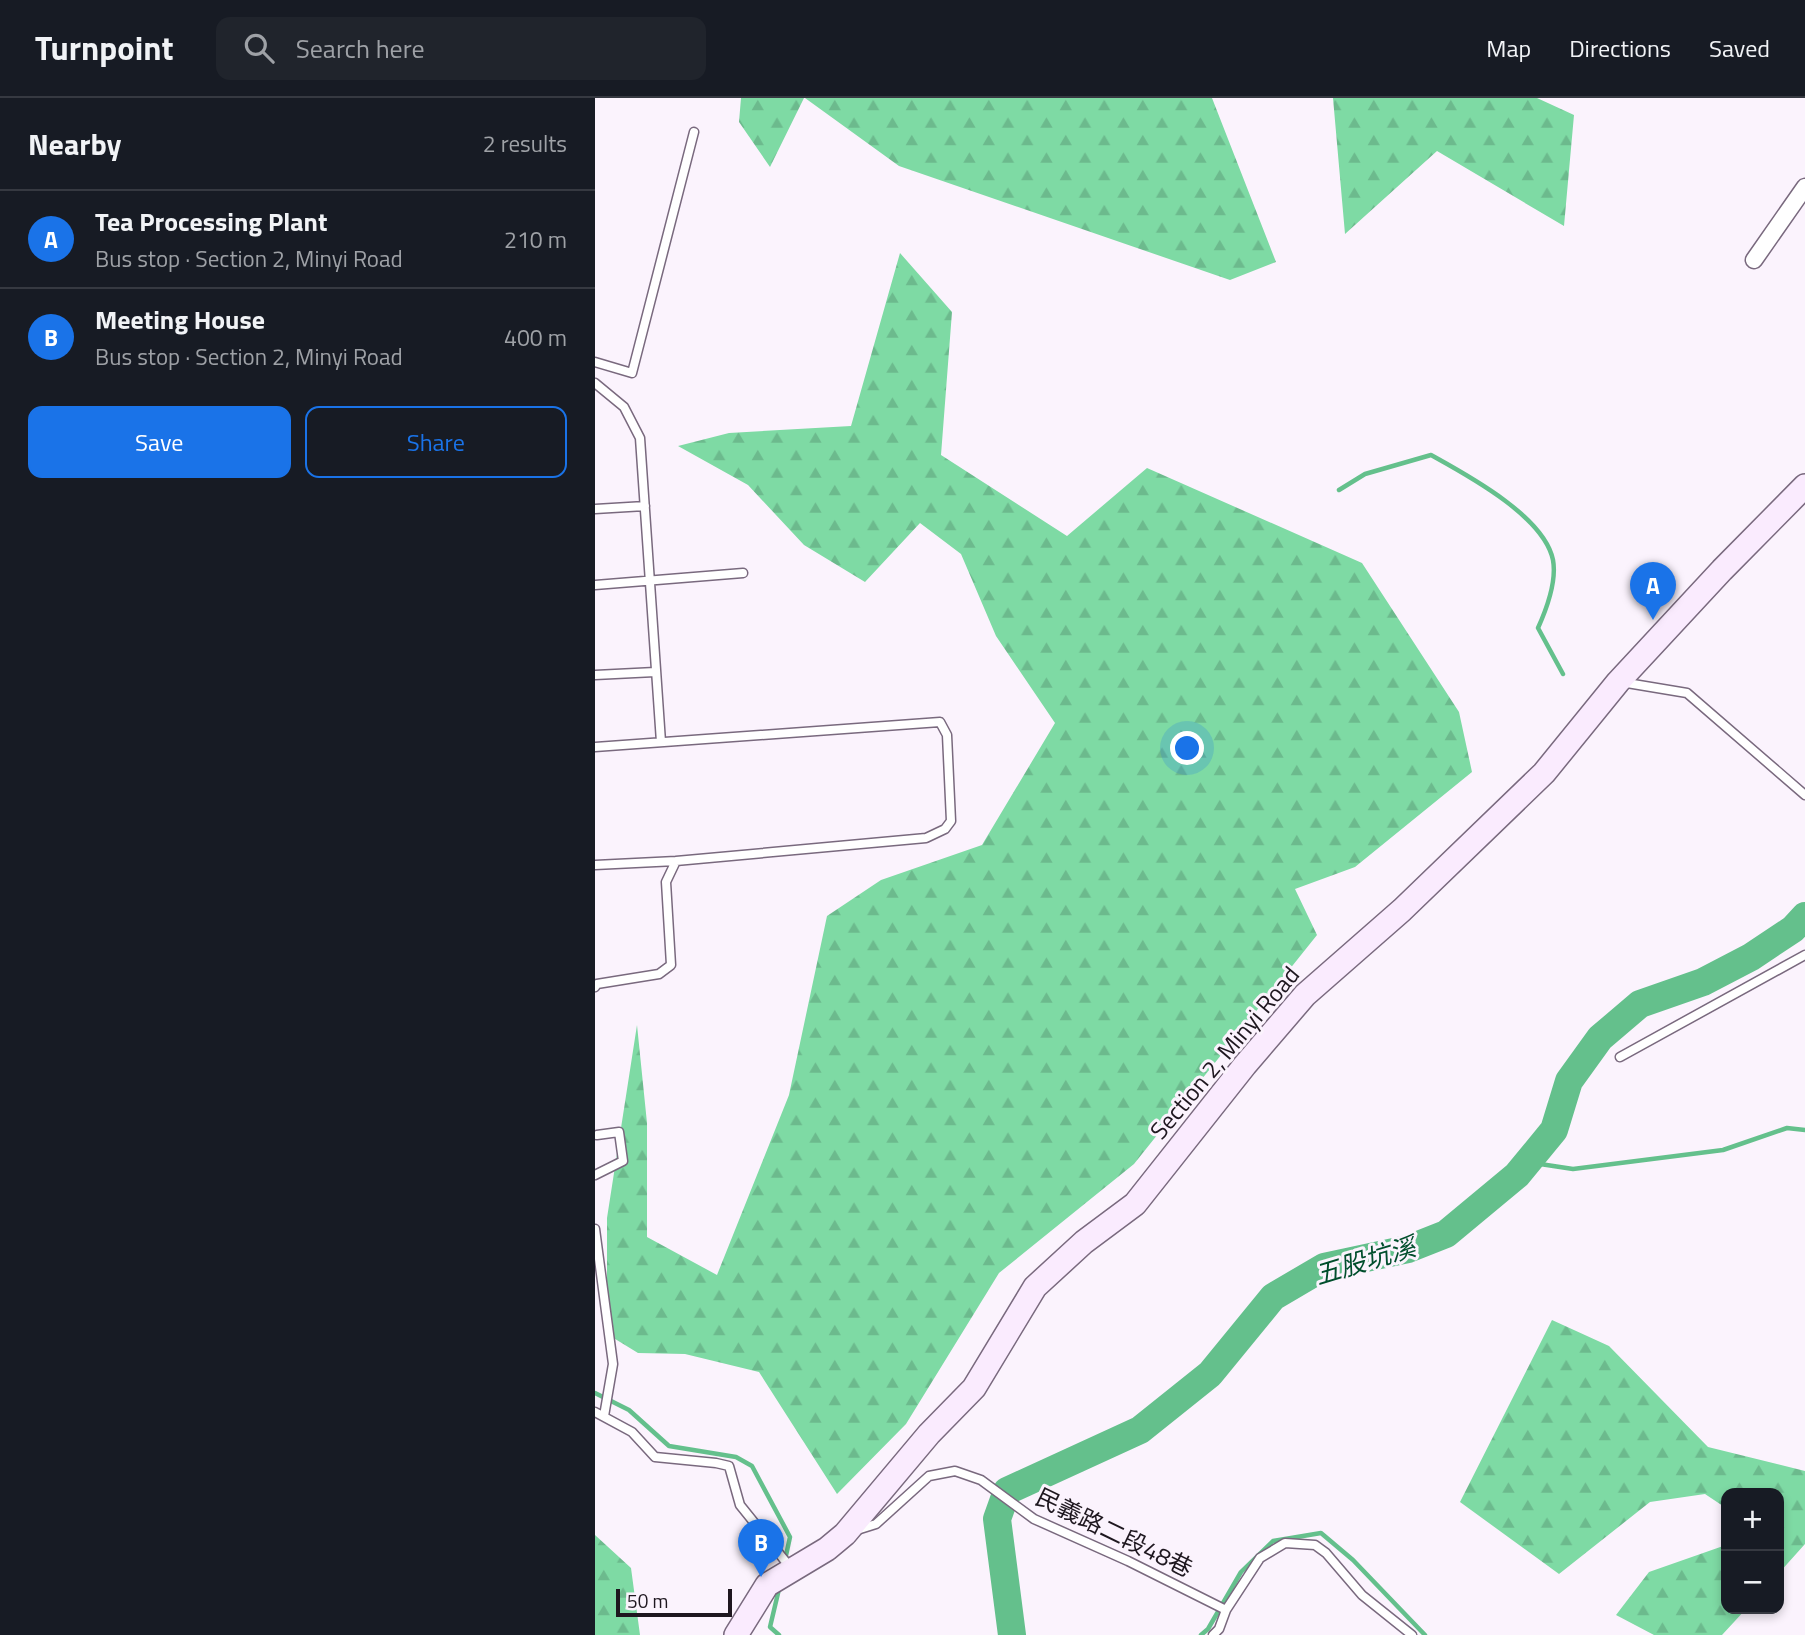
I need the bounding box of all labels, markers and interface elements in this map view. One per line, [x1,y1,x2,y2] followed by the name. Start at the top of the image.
[216,17,706,80] search box
[35,23,174,73] text: Turnpoint
[240,29,278,67] icon: search
[296,29,425,68] text: Search here
[1486,30,1531,66] text: Map
[1569,30,1671,66] text: Directions
[1709,30,1770,66] text: Saved
[28,121,121,167] text: Nearby
[483,126,567,161] text: 2 results
[95,202,327,241] text: Tea Processing Plant
[44,222,58,257] text: A
[504,222,567,257] text: 210 m
[95,241,403,276] text: Bus stop · Section 2, Minyi Road
[95,300,265,339] text: Meeting House
[44,320,58,355] text: B
[504,320,567,355] text: 400 m
[95,339,403,374] text: Bus stop · Section 2, Minyi Road
[28,406,291,478] button: Save
[305,406,567,478] button: Share
[1630,562,1676,620] pin: A
[1170,731,1204,765] your location
[1141,958,1308,1147] street label: Section 2, Minyi Road
[1309,1226,1424,1294] water label: 五股坑溪
[1030,1478,1199,1586] street label: 民義路二段48巷
[1721,1488,1784,1614] map controls
[1721,1488,1784,1551] button: +
[738,1519,784,1577] pin: B
[1721,1551,1784,1614] button: −
[616,1586,731,1618] scale bar
[627,1586,668,1615] text: 50 m

